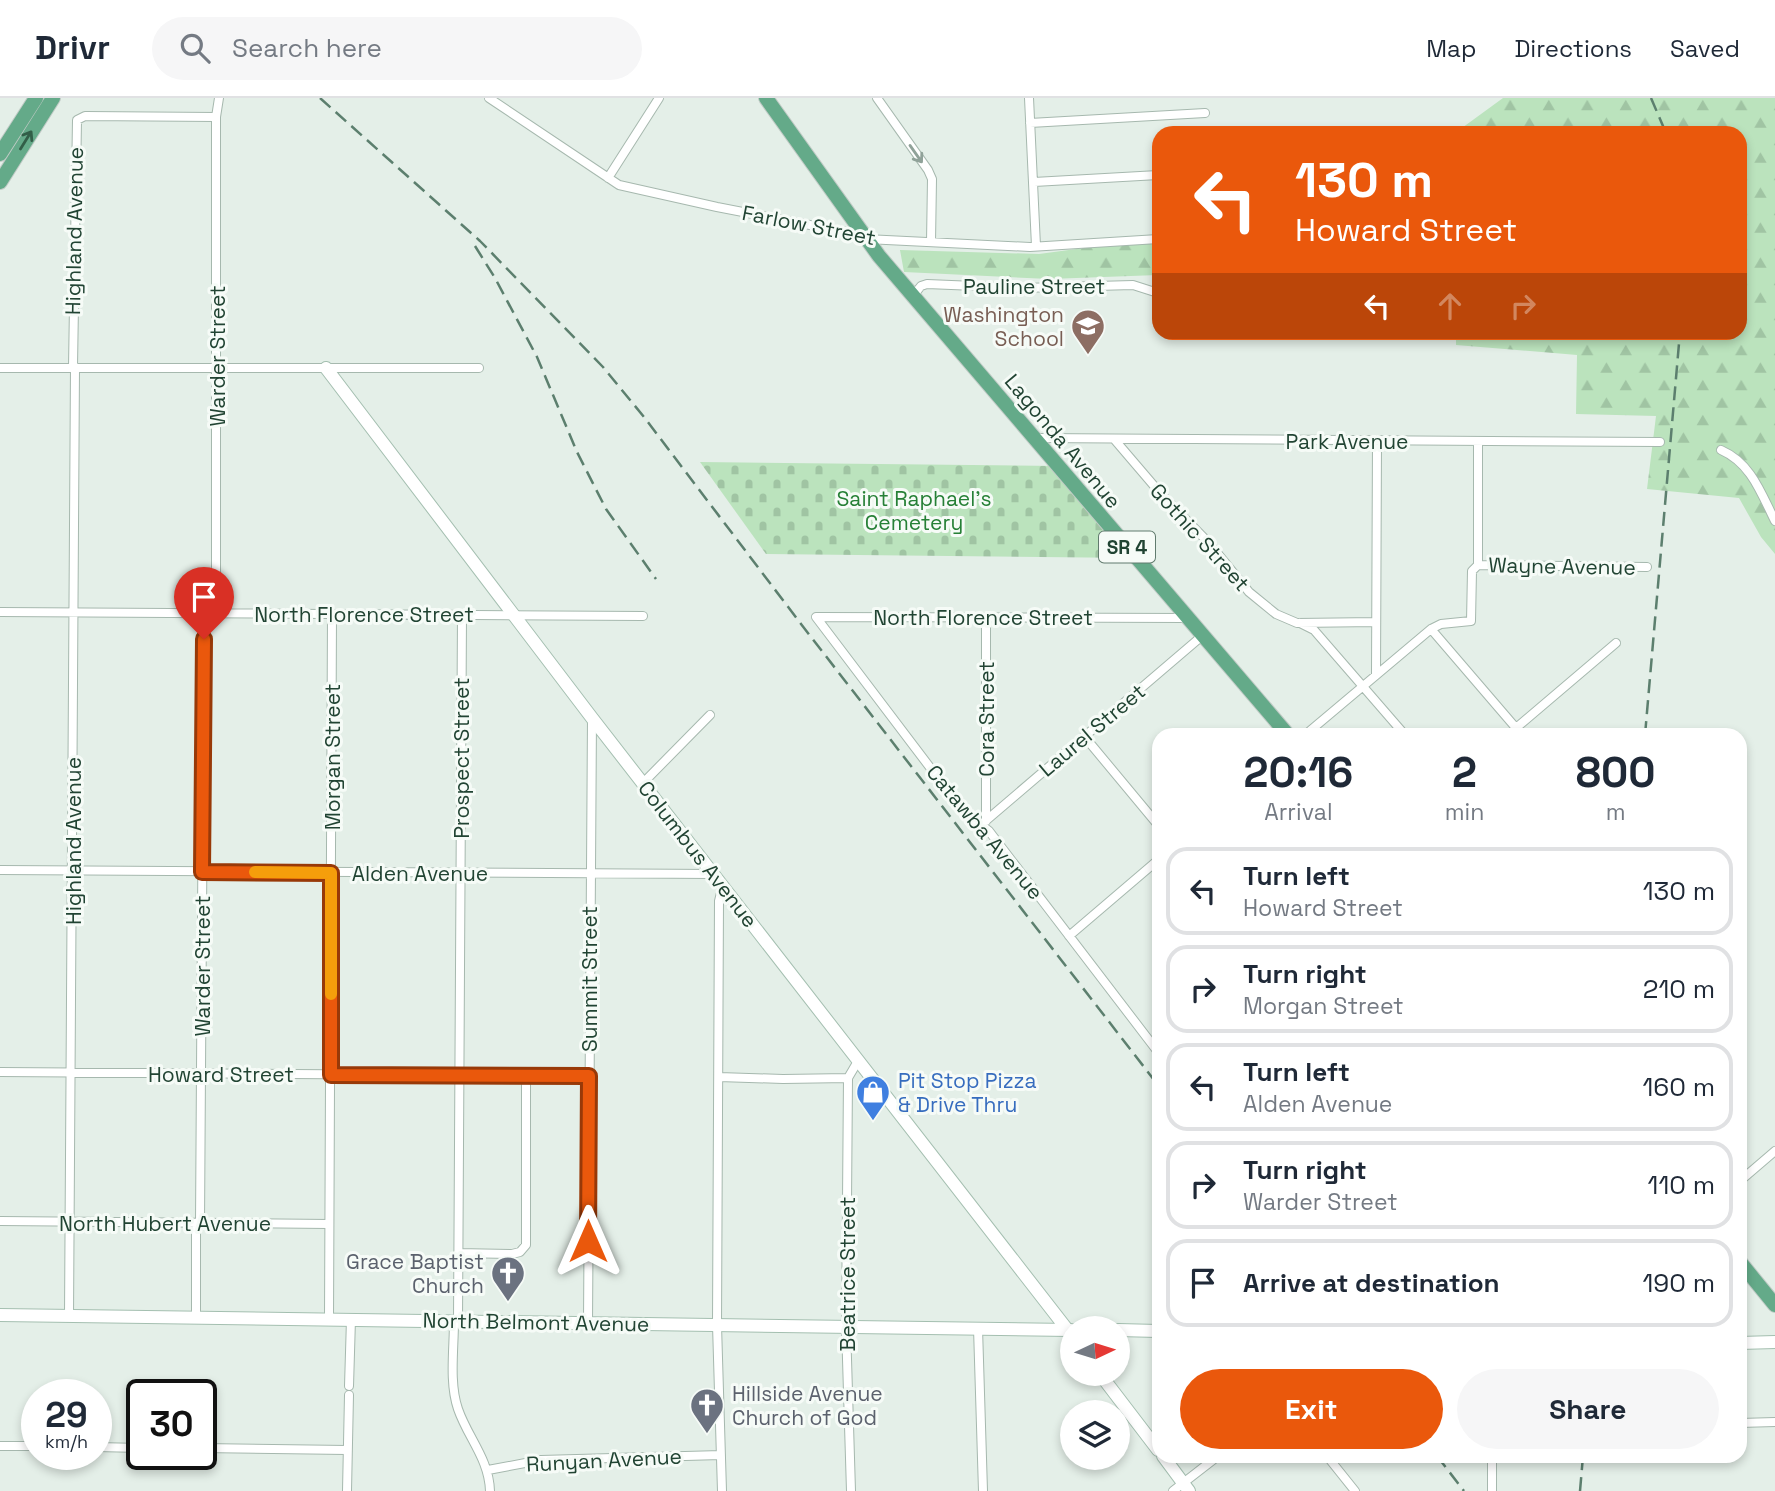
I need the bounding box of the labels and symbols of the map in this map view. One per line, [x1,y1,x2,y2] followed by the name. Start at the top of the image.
[20,131,34,151] one-way arrow
[909,144,923,163] one-way arrow
[59,147,89,315] street label: Highland Avenue
[740,199,878,251] street label: Farlow Street
[963,273,1105,300] street label: Pauline Street
[204,285,231,427] street label: Warder Street
[943,301,1064,352] place label: Washington School
[1069,307,1107,356] school or university icon: Washington School
[999,368,1127,514] street label: Lagonda Avenue
[1286,428,1408,455] street label: Park Avenue
[1144,477,1256,597] street label: Gothic Street
[836,485,992,536] park label: Saint Raphael's Cemetery
[1099,531,1155,562] road number: SR 4
[1488,551,1636,581] street label: Wayne Avenue
[174,567,234,639] pin
[254,601,474,628] street label: North Florence Street
[873,604,1093,631] street label: North Florence Street
[973,661,1000,777] street label: Cora Street
[448,677,475,839] street label: Prospect Street
[1033,678,1151,782] street label: Laurel Street
[319,684,346,830] street label: Morgan Street
[60,757,87,925] street label: Highland Avenue
[921,759,1049,905] street label: Catawba Avenue
[632,775,764,933] street label: Columbus Avenue
[352,860,488,887] street label: Alden Avenue
[189,895,216,1037] street label: Warder Street
[576,906,603,1052] street label: Summit Street
[148,1061,294,1088] street label: Howard Street
[898,1067,1037,1118] place label: Pit Stop Pizza & Drive Thru
[854,1073,892,1122] shop icon: Pit Stop Pizza & Drive Thru
[834,1196,861,1352] street label: Beatrice Street
[551,1204,625,1278] position arrow
[59,1210,271,1237] street label: North Hubert Avenue
[346,1248,484,1299] place label: Grace Baptist Church
[489,1254,527,1303] church icon: Grace Baptist Church
[422,1307,650,1337] street label: North Belmont Avenue
[1060,1316,1130,1386] north arrow
[126,1379,217,1470] speed limit sign: 30
[732,1380,883,1431] place label: Hillside Avenue Church of God
[688,1386,726,1435] church icon: Hillside Avenue Church of God
[525,1442,683,1478] street label: Runyan Avenue

